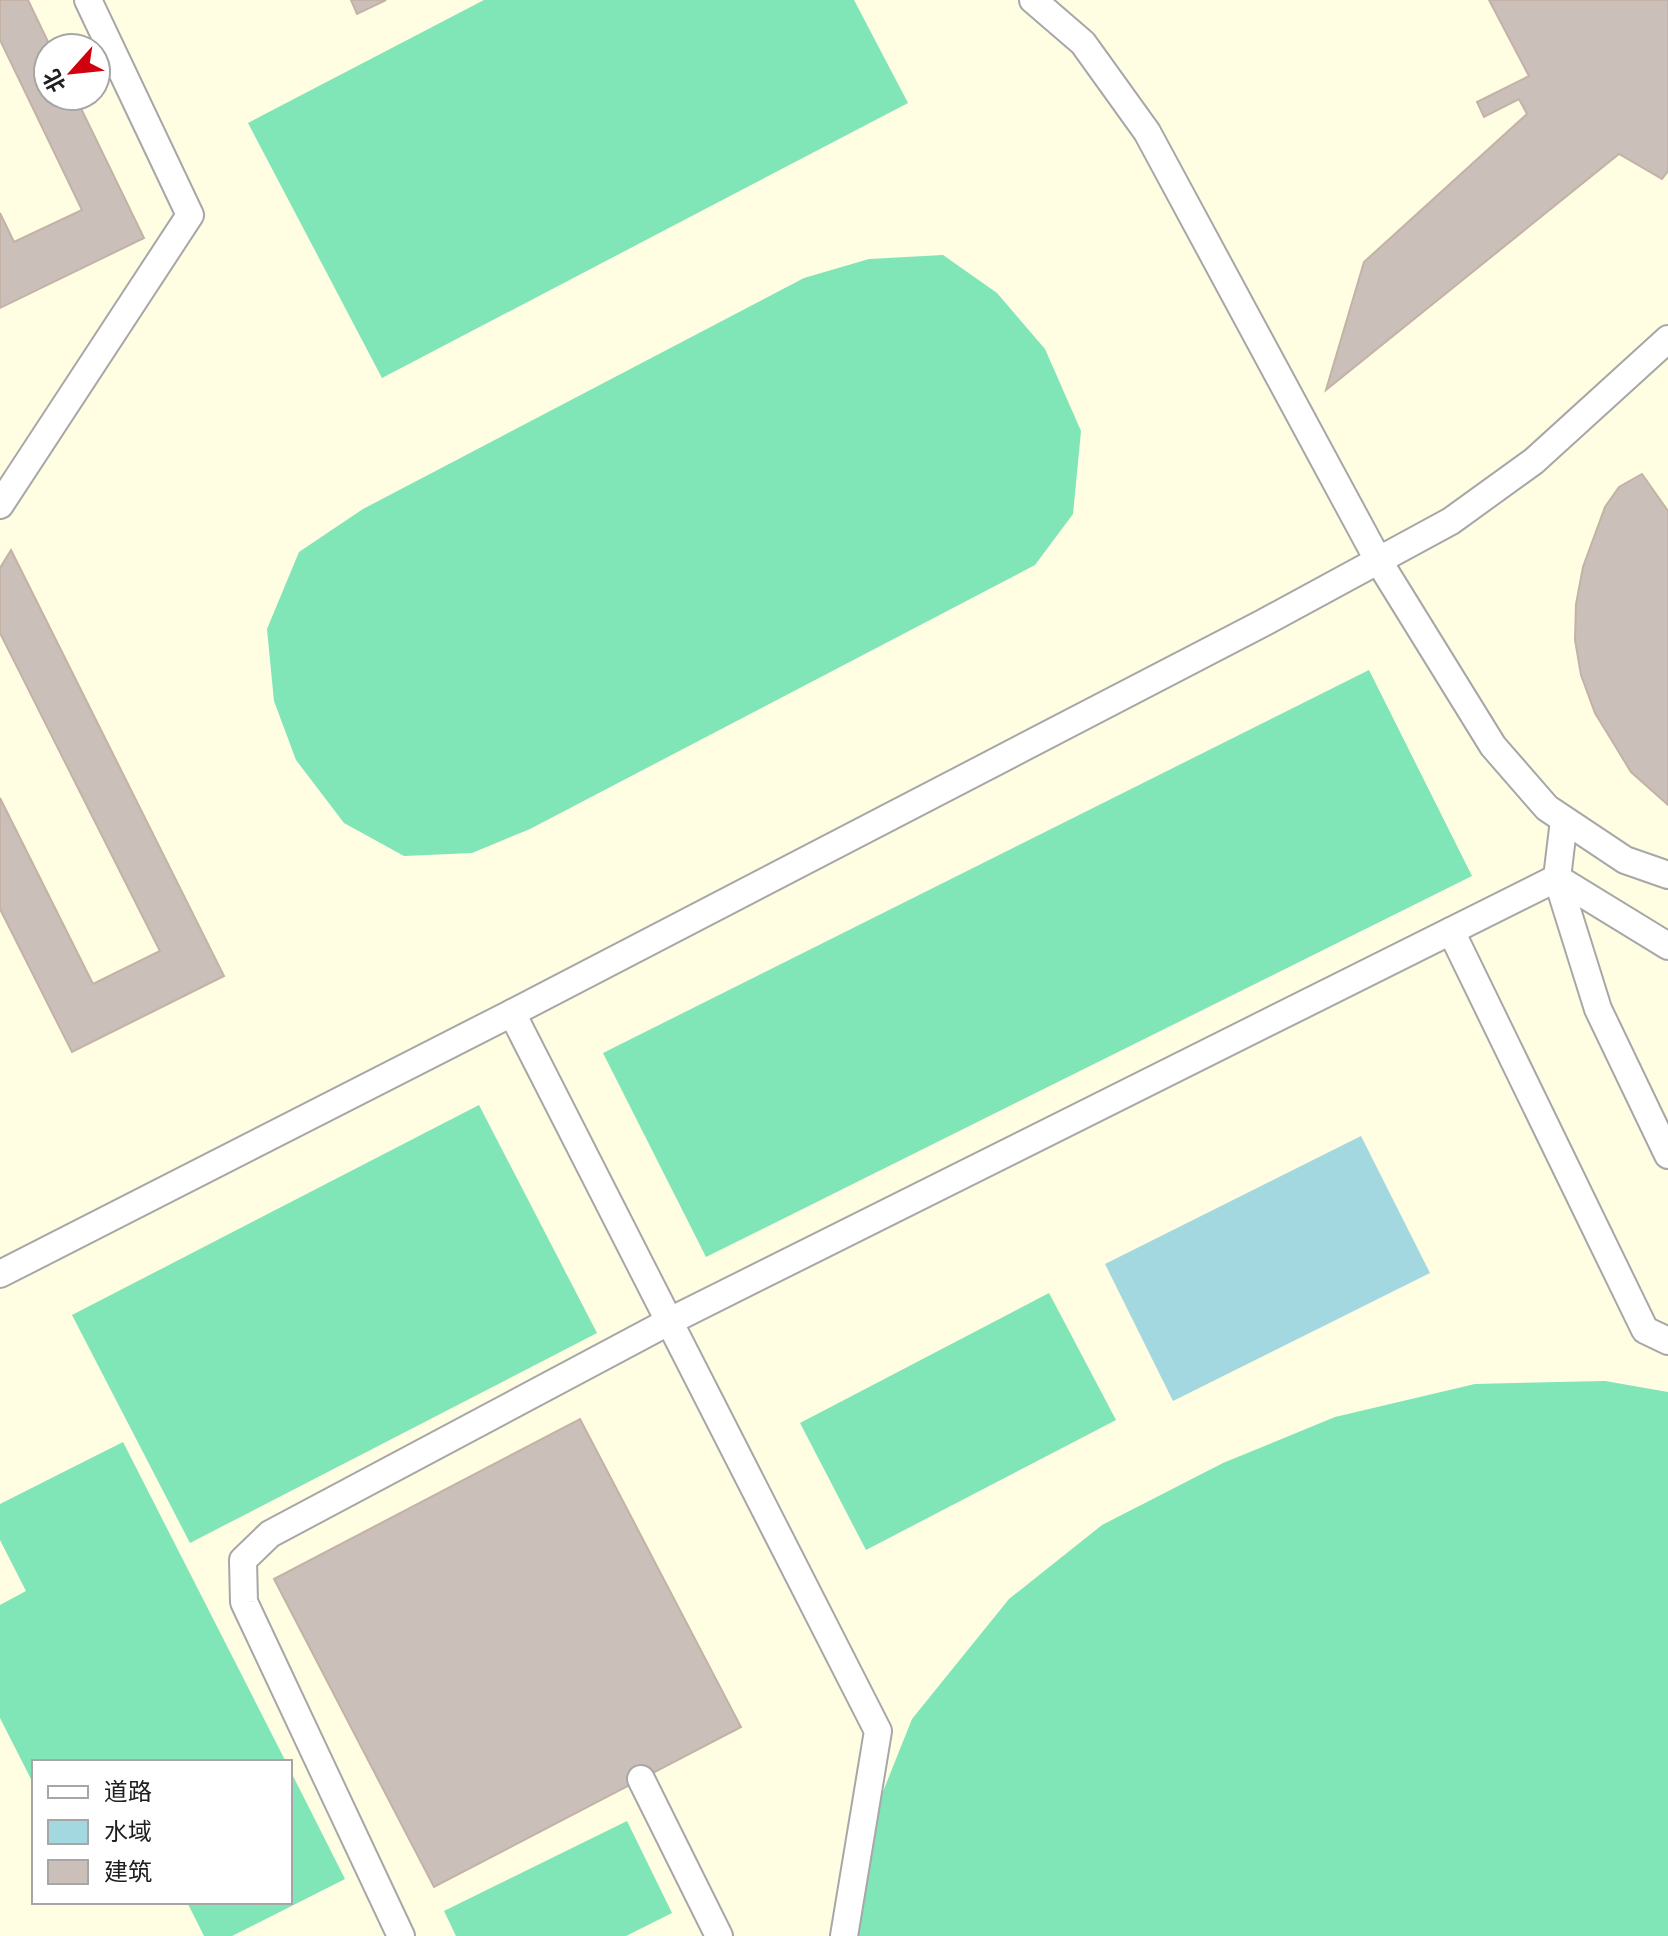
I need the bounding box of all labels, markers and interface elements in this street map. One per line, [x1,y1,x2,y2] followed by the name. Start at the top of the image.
[32,32,112,112] north arrow
[38,65,71,96] text: 北
[32,1760,292,1904] legend
[104,1778,152,1806] text: 道路
[104,1818,152,1846] text: 水域
[104,1858,152,1886] text: 建筑

